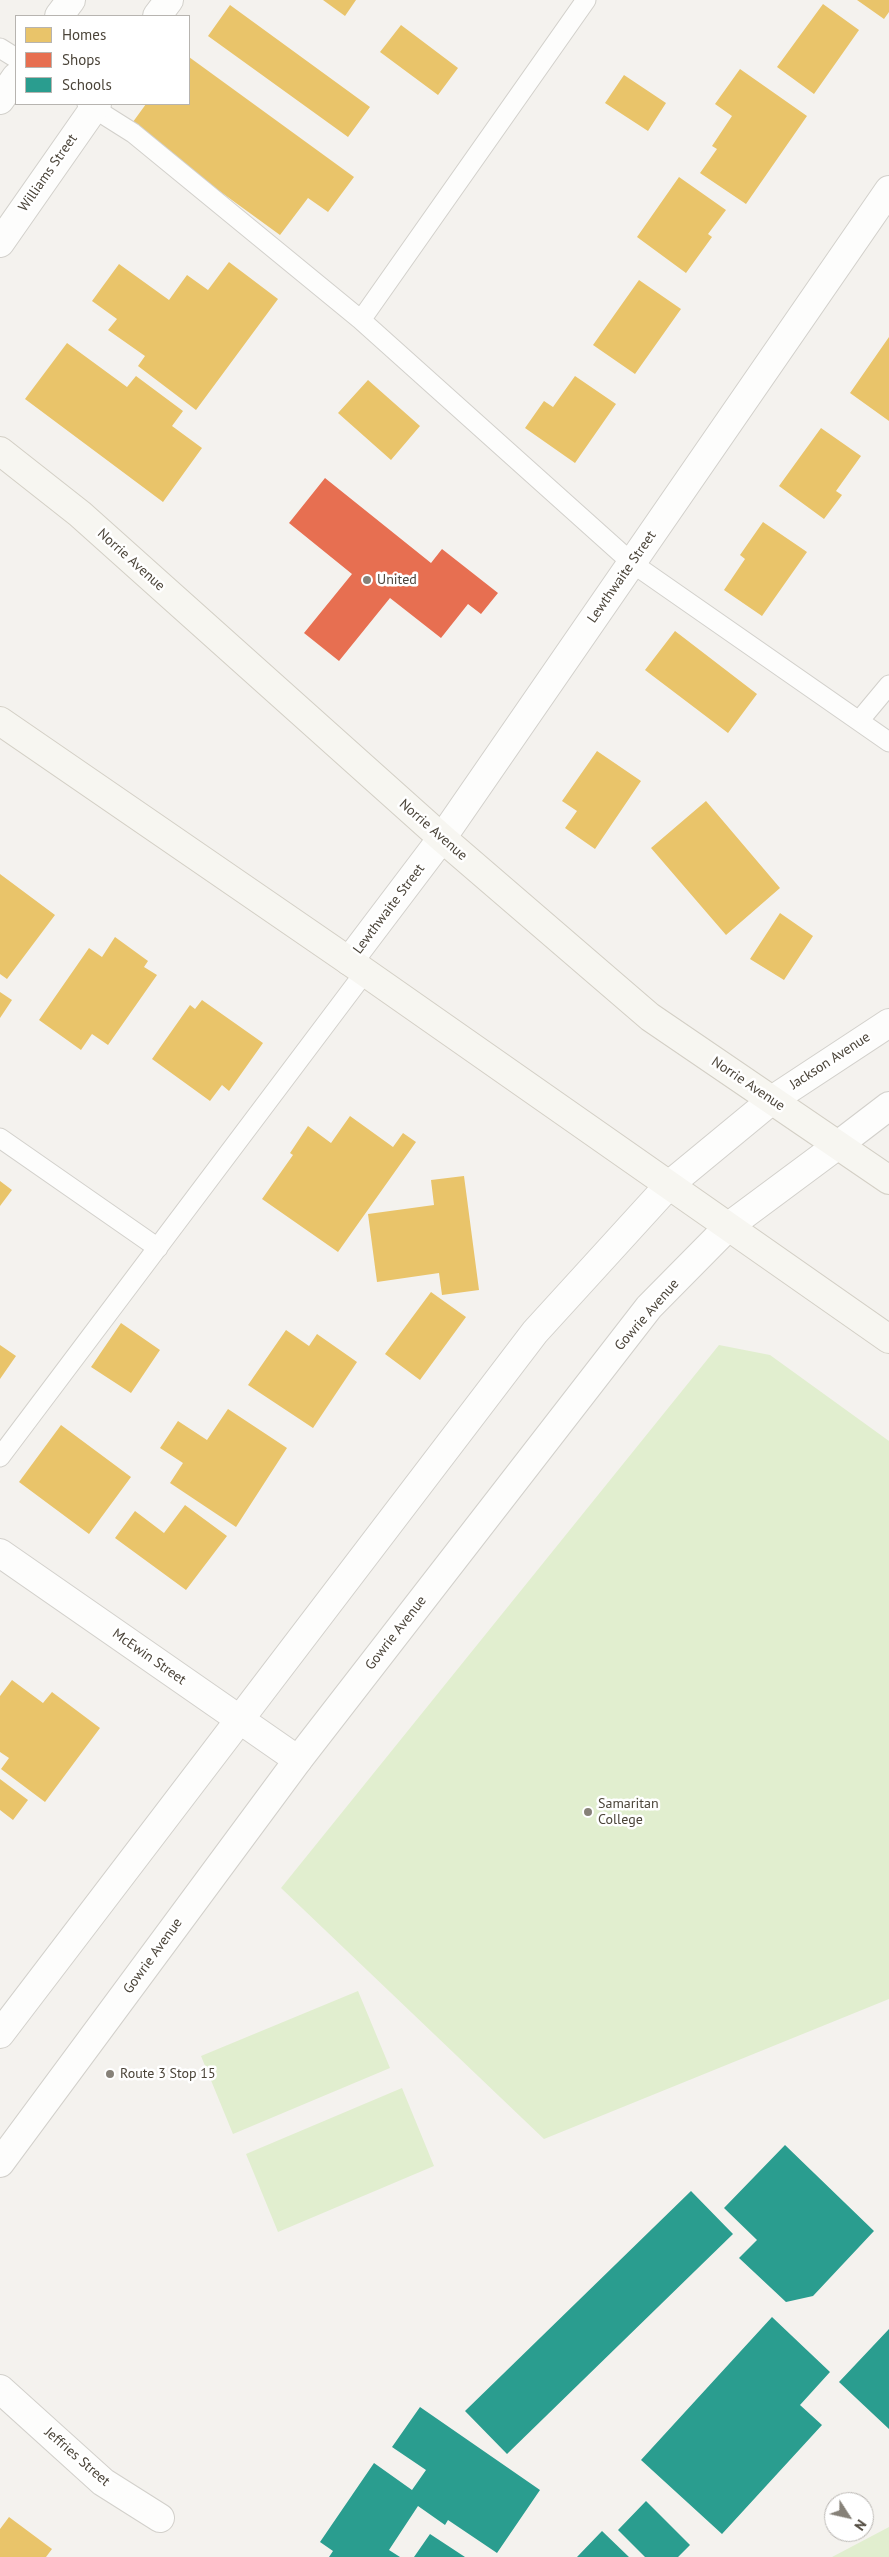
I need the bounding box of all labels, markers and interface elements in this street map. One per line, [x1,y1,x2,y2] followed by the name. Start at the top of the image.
[15,15,190,105] legend
[62,25,106,44] text: Homes
[62,50,101,69] text: Shops
[62,75,112,94] text: Schools
[15,131,81,215] street label: Williams Street
[94,525,168,595] street label: Norrie Avenue
[584,528,660,626] street label: Lewthwaite Street
[377,572,417,588] place label: United
[361,574,373,586] marker: United
[396,796,470,864] street label: Norrie Avenue
[350,861,428,957] street label: Lewthwaite Street
[787,1029,873,1093] street label: Jackson Avenue
[708,1053,788,1115] street label: Norrie Avenue
[611,1276,683,1354] street label: Gowrie Avenue
[362,1593,430,1673] street label: Gowrie Avenue
[109,1625,189,1689] street label: McEwin Street
[598,1796,659,1828] place label: Samaritan College
[582,1806,594,1818] marker: Samaritan College
[120,1915,186,1997] street label: Gowrie Avenue
[120,2066,216,2082] place label: Route 3 Stop 15
[104,2068,116,2080] marker: Route 3 Stop 15
[41,2424,113,2490] street label: Jeffries Street
[824,2492,874,2542] north arrow
[850,2516,870,2534] text: N

